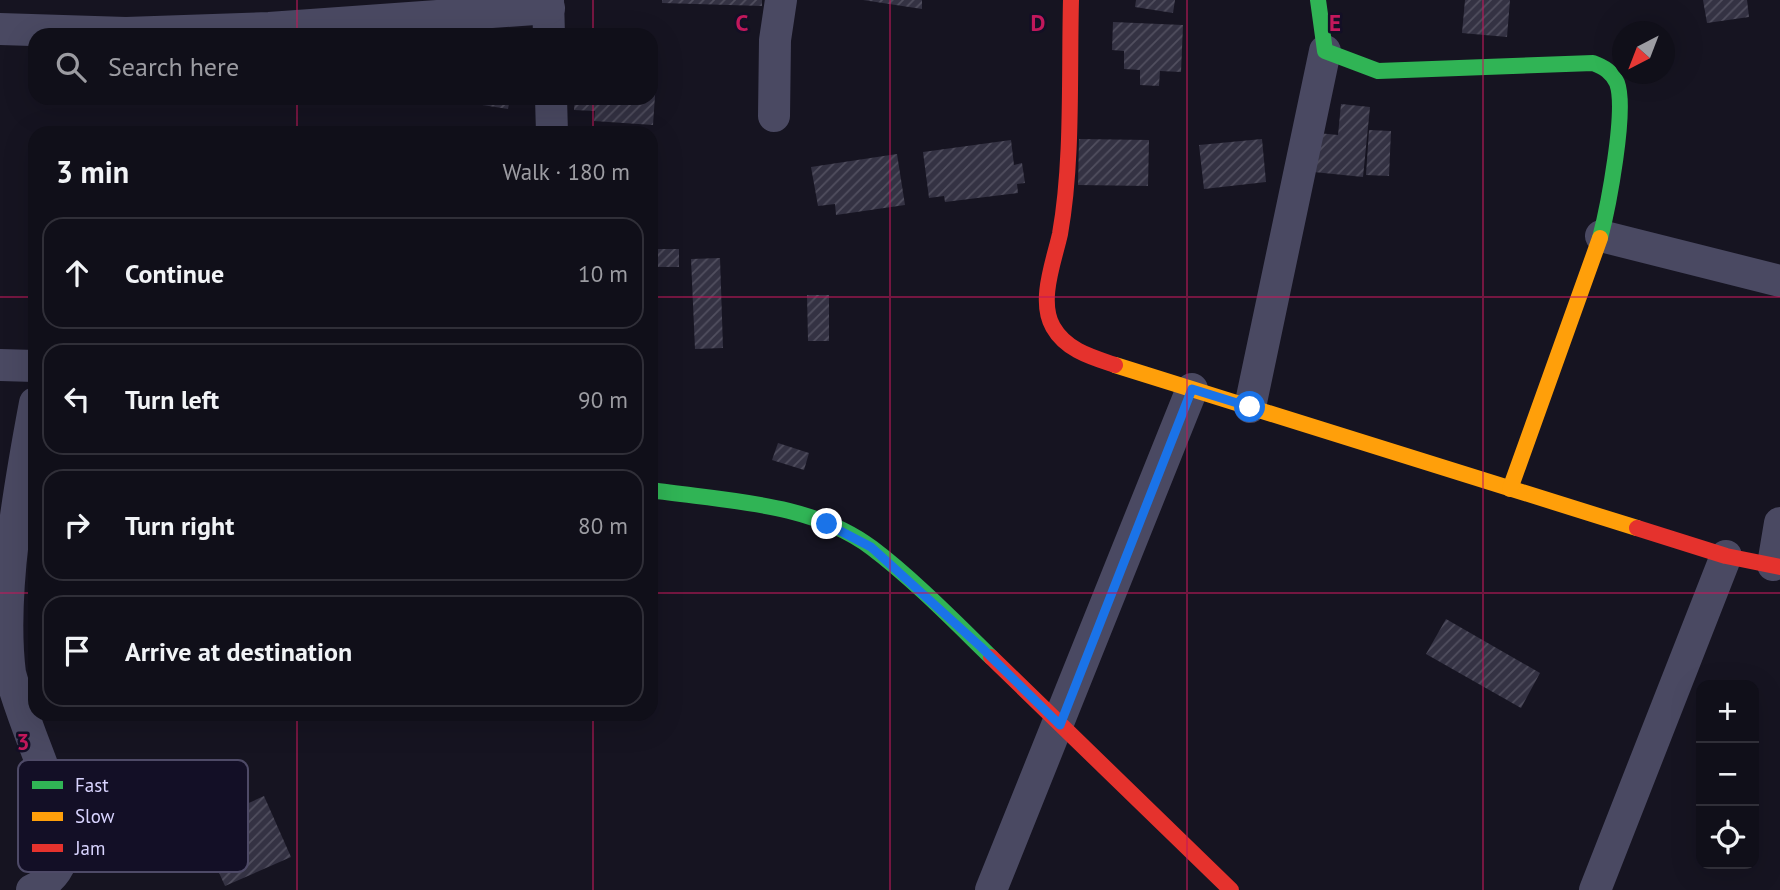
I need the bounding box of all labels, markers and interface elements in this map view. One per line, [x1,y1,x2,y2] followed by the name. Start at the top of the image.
[736,8,749,37] text: C
[1031,8,1045,37] text: D
[1329,8,1341,37] text: E
[1612,21,1675,84] north arrow
[28,28,658,105] search box
[52,48,90,86] icon: search
[108,50,239,83] text: Search here
[56,152,129,191] text: 3 min
[503,157,630,186] text: Walk · 180 m
[58,254,96,292] icon: ahead
[125,257,224,290] text: Continue
[578,259,628,288] text: 10 m
[58,380,96,418] icon: left
[125,383,219,416] text: Turn left
[578,385,628,414] text: 90 m
[1234,391,1265,422] route start
[58,506,96,544] icon: right
[811,508,842,539] route end
[125,509,234,542] text: Turn right
[578,511,628,540] text: 80 m
[58,632,96,670] icon: arrive
[125,635,352,668] text: Arrive at destination
[1696,680,1759,869] map controls
[1696,680,1759,743] button: +
[16,727,30,756] text: 3
[1696,743,1759,806] button: −
[18,760,248,872] legend
[75,773,109,797] text: Fast
[75,804,115,828] text: Slow
[1696,806,1759,869] button: locate
[74,836,105,860] text: Jam

